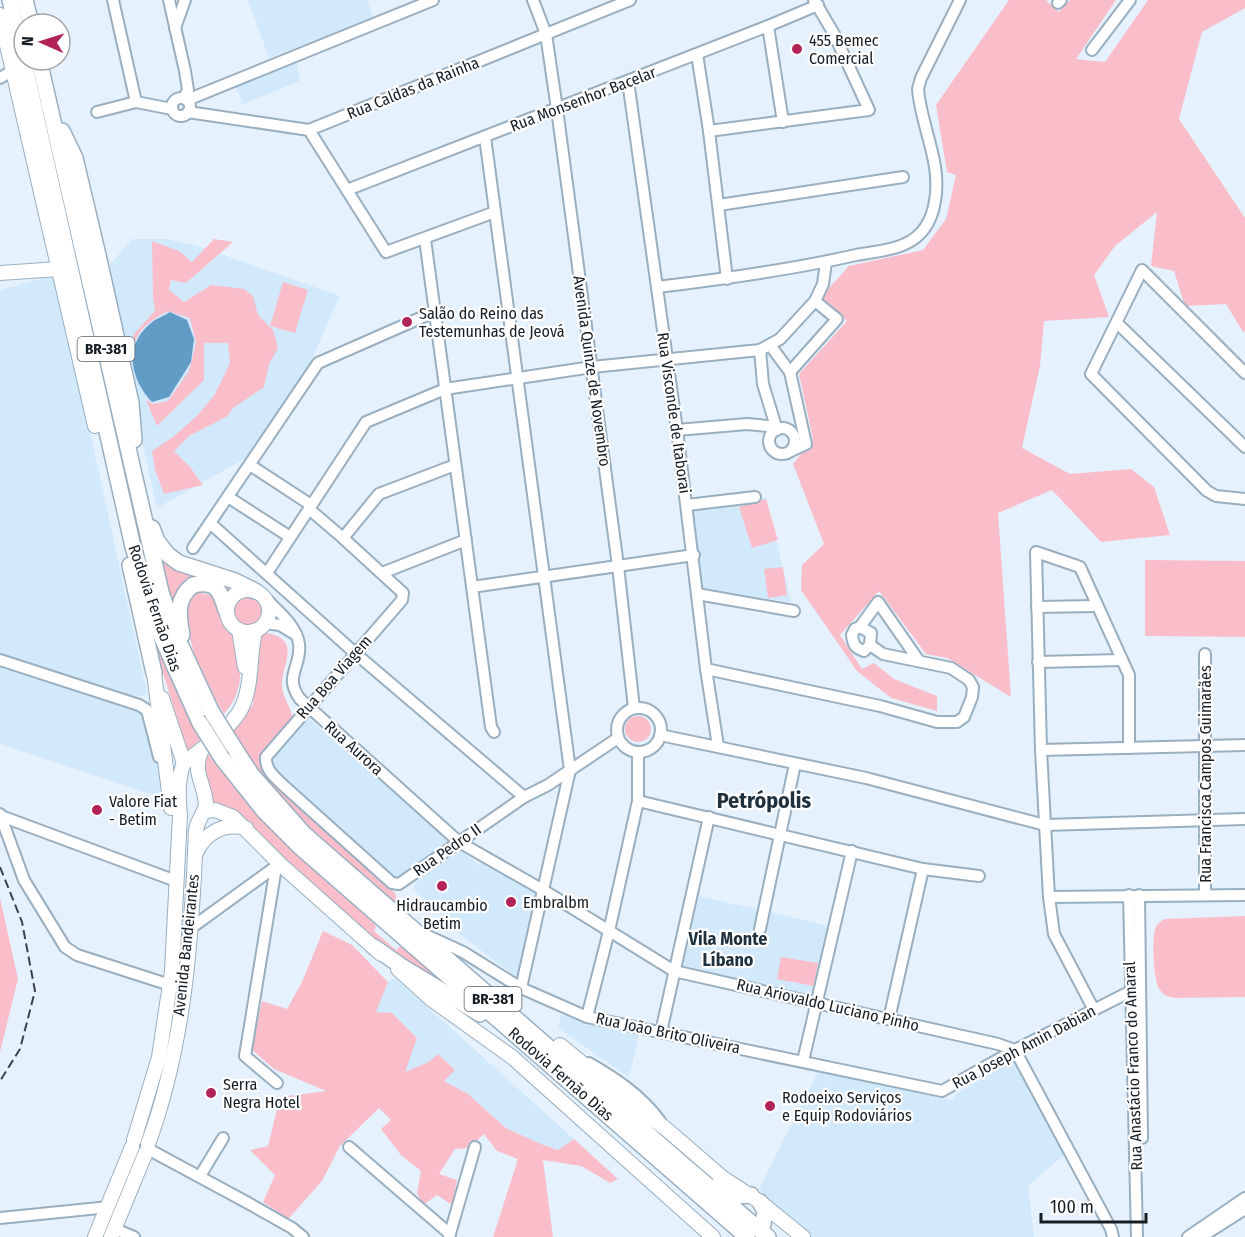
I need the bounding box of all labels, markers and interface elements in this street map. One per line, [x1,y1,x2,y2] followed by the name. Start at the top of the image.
[12,12,72,72] north arrow
[809,31,879,68] place label: 455 Bemec Comercial
[18,36,37,47] text: N
[790,42,804,56] marker: 455 Bemec Comercial
[344,53,482,123] street label: Rua Caldas da Rainha
[507,62,659,136] street label: Rua Monsenhor Bacelar
[569,274,615,468] street label: Avenida Quinze de Novembro
[419,304,565,341] place label: Salão do Reino das Testemunhas de Jeová
[400,315,414,329] marker: Salão do Reino das Testemunhas de Jeová
[653,331,695,495] street label: Rua Visconde de Itaborai
[78,337,134,361] road number: BR-381
[124,542,186,674] street label: Rodovia Fernão Dias
[293,631,375,723] street label: Rua Boa Viagem
[1196,665,1215,883] street label: Rua Francisca Campos Guimarães
[321,717,387,779] street label: Rua Aurora
[717,787,812,814] district label: Petrópolis
[109,792,178,829] place label: Valore Fiat - Betim
[90,803,104,817] marker: Valore Fiat - Betim
[409,820,485,880] street label: Rua Pedro II
[169,873,203,1017] street label: Avenida Bandeirantes
[435,879,449,893] marker: Hidraucambio Betim
[523,893,589,912] place label: Embralbm
[504,895,518,909] marker: Embralbm
[396,896,488,933] place label: Hidraucambio Betim
[688,928,767,971] district label: Vila Monte Líbano
[1120,961,1146,1171] street label: Rua Anastácio Franco do Amaral
[735,975,921,1035] street label: Rua Ariovaldo Luciano Pinho
[464,987,522,1011] road number: BR-381
[949,1001,1099,1093] street label: Rua Joseph Amin Dabian
[594,1008,742,1058] street label: Rua João Brito Oliveira
[505,1023,617,1125] street label: Rodovia Fernão Dias
[223,1075,300,1112] place label: Serra Negra Hotel
[204,1086,218,1100] marker: Serra Negra Hotel
[782,1088,912,1125] place label: Rodoeixo Serviços e Equip Rodoviários
[763,1099,777,1113] marker: Rodoeixo Serviços e Equip Rodoviários
[1041,1186,1146,1224] scale bar
[1050,1196,1094,1218] text: 100 m

